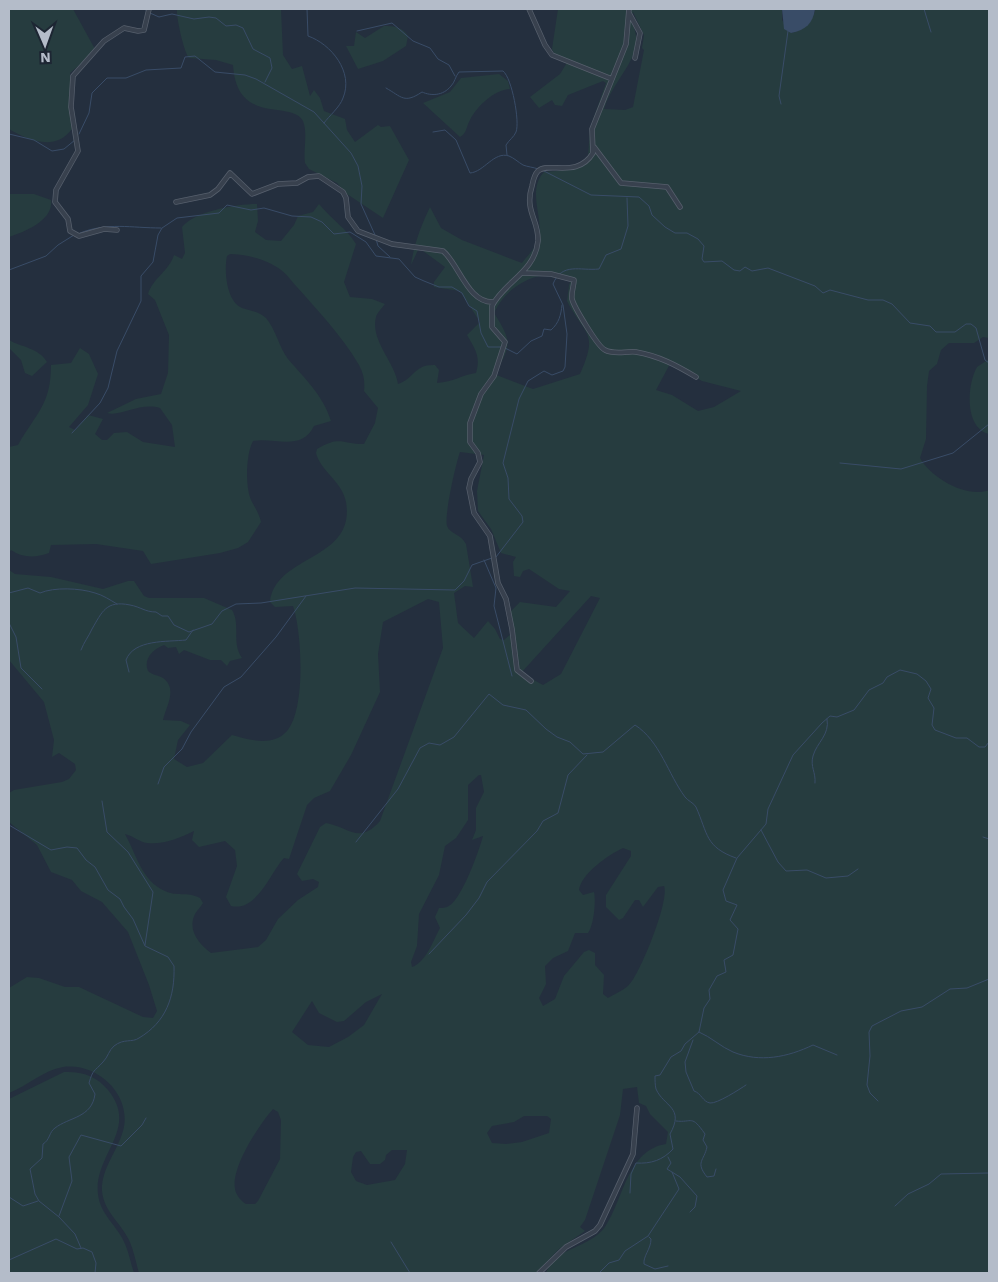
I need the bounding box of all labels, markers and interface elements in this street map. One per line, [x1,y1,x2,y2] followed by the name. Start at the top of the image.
[20,20,70,70] north arrow
[40,50,51,66] text: N

